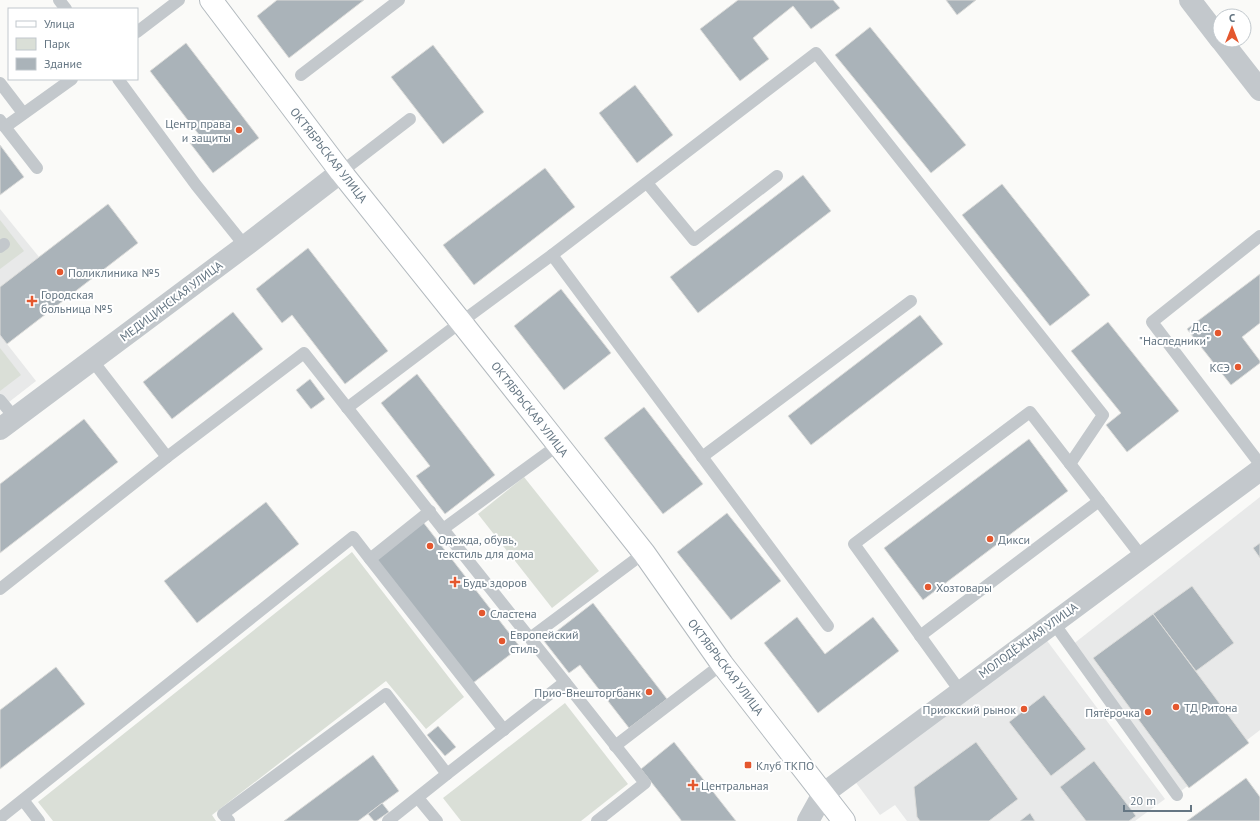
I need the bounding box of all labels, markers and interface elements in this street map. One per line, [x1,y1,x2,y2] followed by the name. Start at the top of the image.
[8,8,138,80] legend
[1212,8,1252,48] north arrow
[1229,11,1235,25] text: С
[44,16,75,31] text: Улица
[44,36,70,51] text: Парк
[44,56,82,71] text: Здание
[287,104,371,206] street label: ОКТЯБРЬСКАЯ УЛИЦА
[165,116,231,145] place label: Центр права и защиты
[234,125,244,135] marker: Центр права и защиты
[117,257,225,345] street label: МЕДИЦИНСКАЯ УЛИЦА
[68,265,160,280] place label: Поликлиника №5
[55,267,65,277] marker: Поликлиника №5
[41,287,113,316] place label: Городская больница №5
[26,295,38,307] marker: Городская больница №5
[1139,319,1210,348] place label: Д.с. "Наследники"
[1213,328,1223,338] marker: Д.с. "Наследники"
[488,358,572,460] street label: ОКТЯБРЬСКАЯ УЛИЦА
[1209,360,1230,375] place label: КСЭ
[1233,362,1243,372] marker: КСЭ
[438,532,534,561] place label: Одежда, обувь, текстиль для дома
[998,532,1030,547] place label: Дикси
[985,534,995,544] marker: Дикси
[425,541,435,551] marker: Одежда, обувь, текстиль для дома
[463,575,527,590] place label: Будь здоров
[450,577,460,587] marker: Будь здоров
[936,580,992,595] place label: Хозтовары
[923,582,933,592] marker: Хозтовары
[975,599,1081,681] street label: МОЛОДЁЖНАЯ УЛИЦА
[490,606,537,621] place label: Сластена
[477,608,487,618] marker: Сластена
[685,616,767,718] street label: ОКТЯБРЬСКАЯ УЛИЦА
[510,627,579,656] place label: Европейский стиль
[497,636,507,646] marker: Европейский стиль
[534,685,641,700] place label: Прио-Внешторгбанк
[644,687,654,697] marker: Прио-Внешторгбанк
[1184,700,1238,715] place label: ТД Ритона
[922,702,1016,717] place label: Приокский рынок
[1171,702,1181,712] marker: ТД Ритона
[1019,704,1029,714] marker: Приокский рынок
[1085,705,1140,720] place label: Пятёрочка
[1143,707,1153,717] marker: Пятёрочка
[756,758,814,773] place label: Клуб ТКПО
[743,760,753,770] marker: Клуб ТКПО
[701,778,769,793] place label: Центральная
[688,780,698,790] marker: Центральная
[1124,787,1191,813] scale bar
[1130,793,1156,808] text: 20 m

